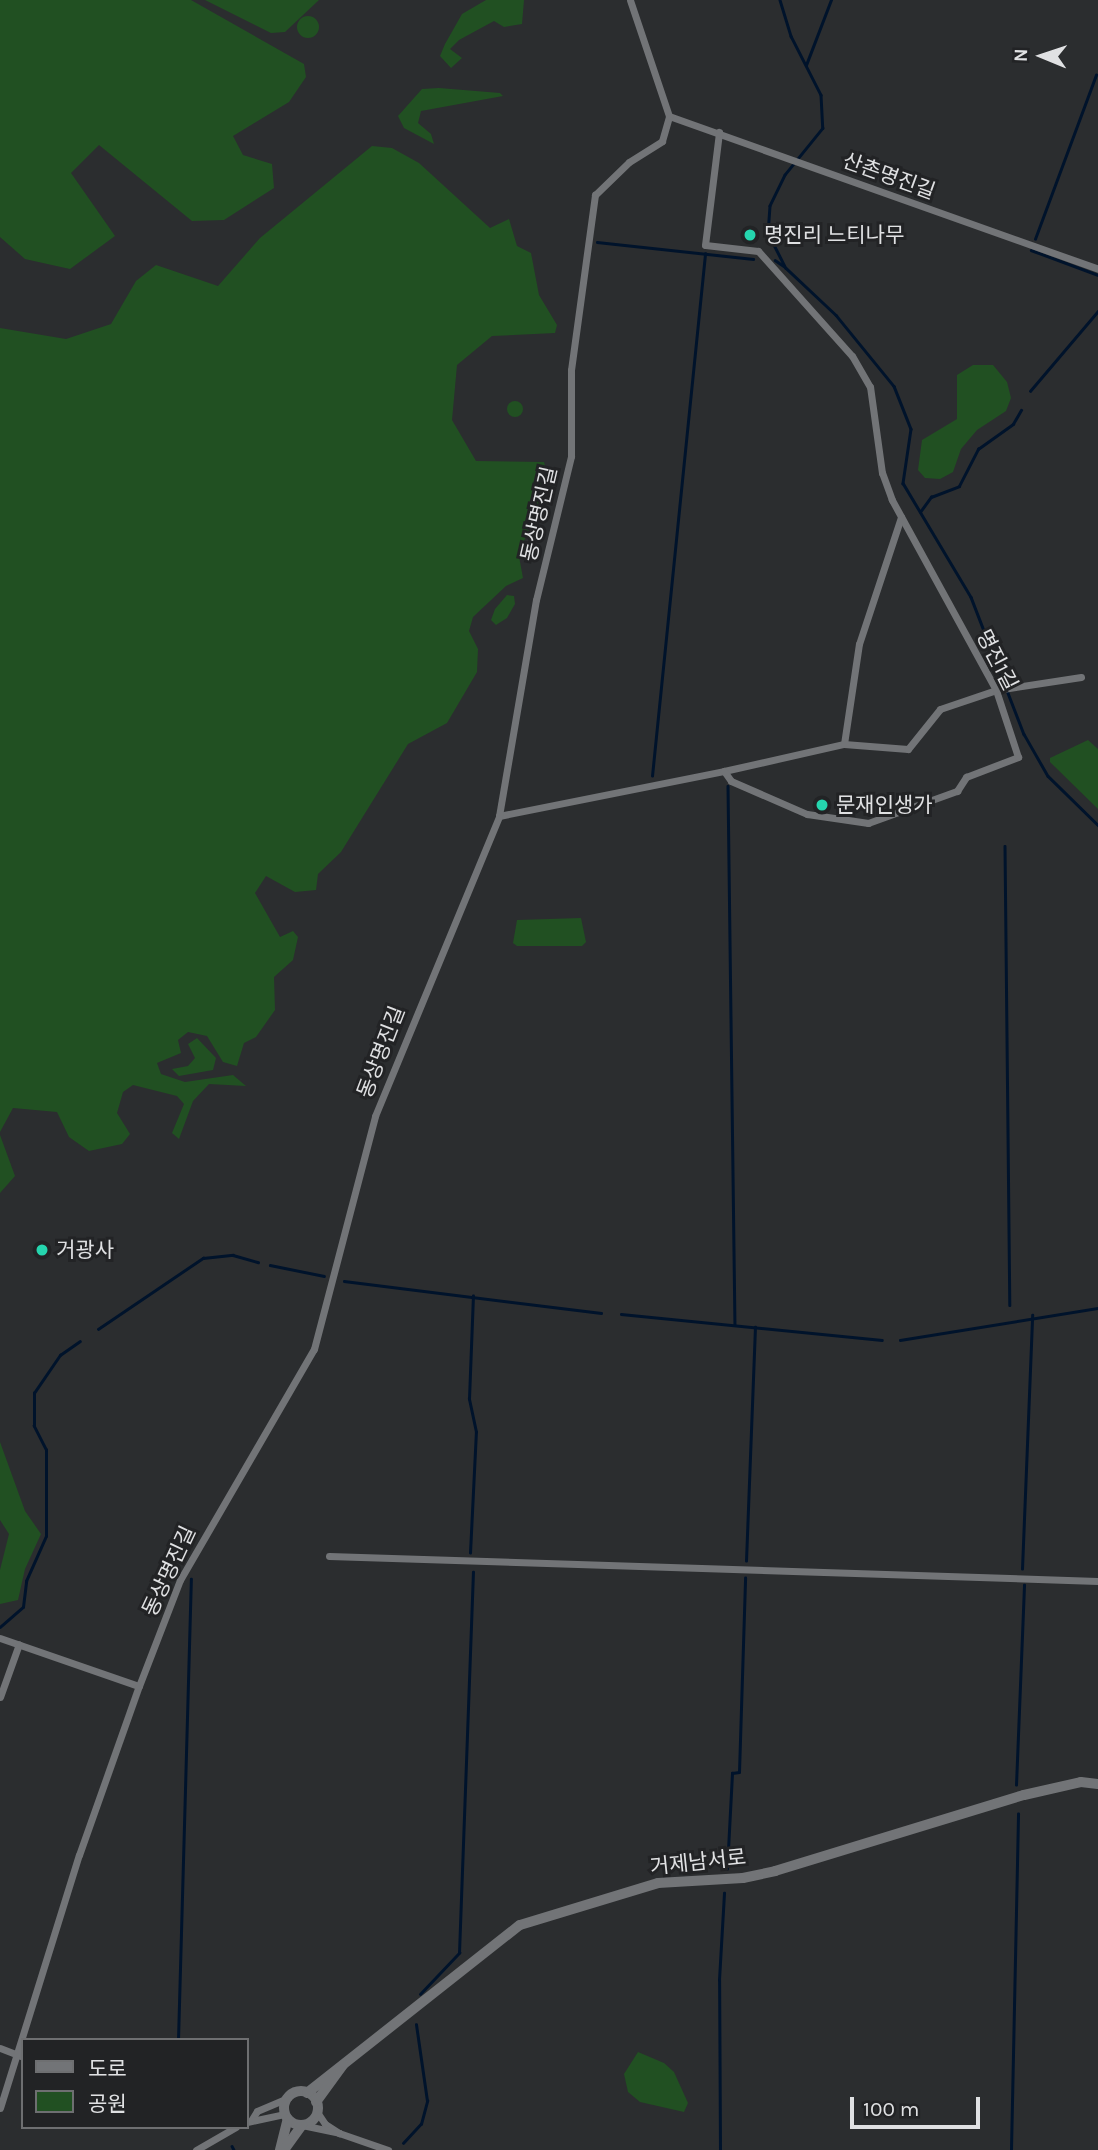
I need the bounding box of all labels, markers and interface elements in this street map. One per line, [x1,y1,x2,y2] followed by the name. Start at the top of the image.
[1007,21,1077,91] north arrow
[1010,48,1032,62] text: N
[839,148,939,204] street label: 산촌명진길
[764,222,904,248] place label: 명진리 느티나무
[742,227,758,243] marker: 명진리 느티나무
[516,464,562,564] street label: 동상명진길
[971,625,1023,695] street label: 명진1길
[836,792,933,818] place label: 문재인생가
[814,797,830,813] marker: 문재인생가
[352,1002,410,1102] street label: 동상명진길
[56,1237,114,1263] place label: 거광사
[34,1242,50,1258] marker: 거광사
[137,1522,201,1620] street label: 동상명진길
[649,1844,747,1880] street label: 거제남서로
[21,2038,248,2129] legend
[88,2057,127,2081] text: 도로
[853,2084,982,2128] scale bar
[88,2092,127,2116] text: 공원
[863,2097,920,2121] text: 100 m

